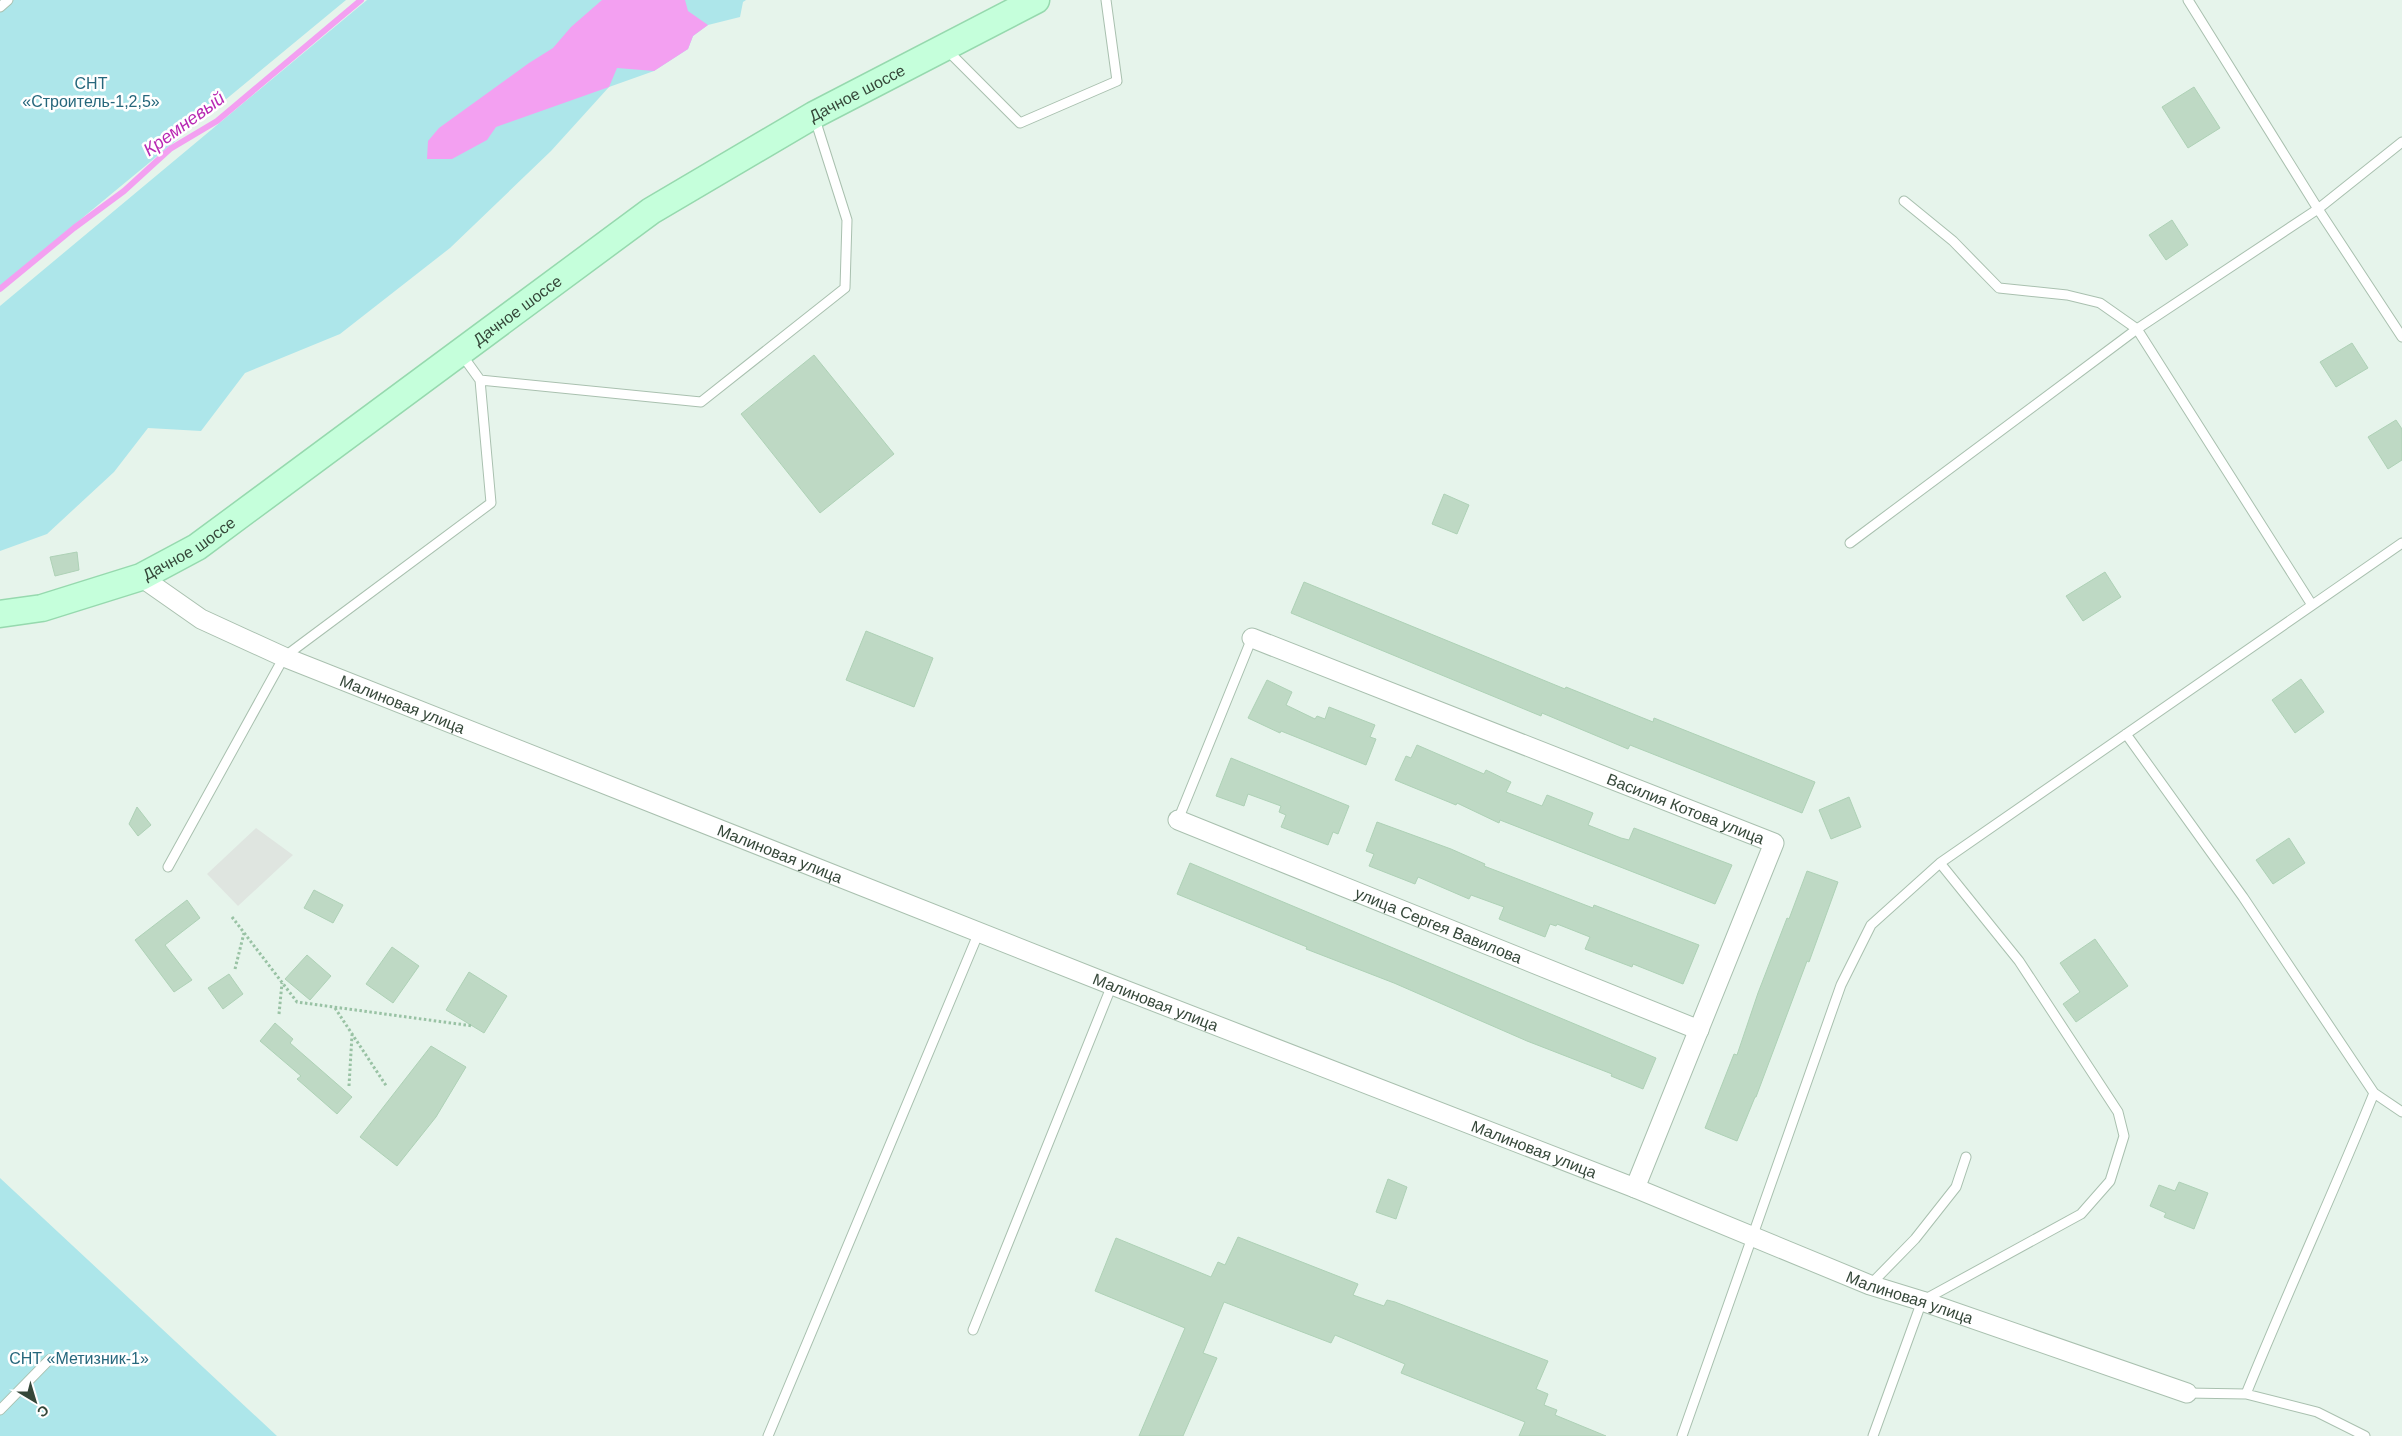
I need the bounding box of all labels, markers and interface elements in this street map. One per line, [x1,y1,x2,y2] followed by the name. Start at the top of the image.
[806,61,908,125] street label: Дачное шоссе
[22,75,160,110] park label: СНТ «Строитель-1,2,5»
[140,88,228,160] water label: Кремневый
[470,272,565,348] street label: Дачное шоссе
[140,513,238,583] street label: Дачное шоссе
[338,672,467,736] street label: Малиновая улица
[1605,770,1767,847] street label: Василия Котова улица
[715,821,845,886] street label: Малиновая улица
[1353,884,1524,966] street label: улица Сергея Вавилова
[1091,970,1221,1034] street label: Малиновая улица
[1469,1117,1599,1181] street label: Малиновая улица
[1844,1268,1976,1327] street label: Малиновая улица
[9,1350,149,1367] park label: СНТ «Метизник-1»
[10,1376,60,1426] north arrow
[34,1402,52,1421] text: С

